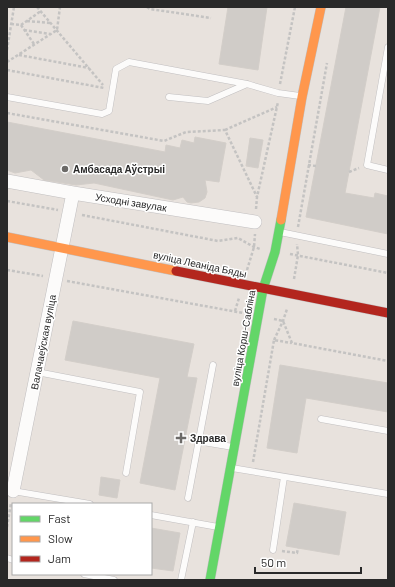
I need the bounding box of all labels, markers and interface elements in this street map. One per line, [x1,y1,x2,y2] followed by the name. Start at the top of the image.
[73,163,165,175] place label: Амбасада Аўстрыі
[60,164,70,174] marker: Амбасада Аўстрыі
[94,190,168,214] street label: Усходні завулак
[152,248,248,280] street label: вуліца Леаніда Бяды
[229,289,257,387] street label: вуліца Корш-Сабліна
[28,293,58,391] street label: Валачаеўская вуліца
[175,432,187,444] marker: Здрава
[190,432,226,444] place label: Здрава
[12,503,152,575] legend
[48,511,71,525] text: Fast
[48,531,73,545] text: Slow
[255,549,361,575] scale bar
[48,551,71,565] text: Jam
[261,555,286,569] text: 50 m

